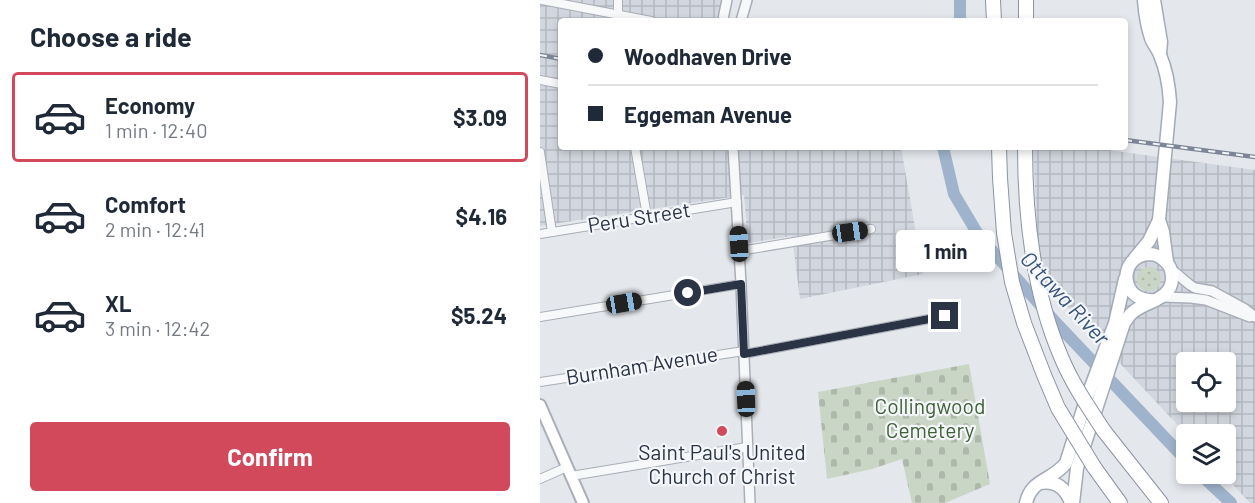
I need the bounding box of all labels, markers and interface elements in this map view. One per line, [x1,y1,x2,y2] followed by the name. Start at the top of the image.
[30,20,192,52] text: Choose a ride
[624,43,792,69] text: Woodhaven Drive
[33,90,87,144] icon: car
[105,92,195,118] text: Economy
[624,101,792,127] text: Eggeman Avenue
[453,104,507,130] text: $3.09
[105,118,207,142] text: 1 min · 12:40
[33,189,87,243] icon: car
[105,191,186,217] text: Comfort
[586,196,692,237] street label: Peru Street
[456,203,507,229] text: $4.16
[105,217,205,241] text: 2 min · 12:41
[831,221,869,243] car
[729,226,749,262] car
[896,229,994,271] callout: 1 min
[924,239,967,263] text: 1 min
[1016,245,1116,350] water label: Ottawa River
[674,279,701,306] route start
[33,288,87,342] icon: car
[105,290,131,316] text: XL
[605,291,643,315] car
[451,302,507,328] text: $5.24
[931,302,958,329] route end
[105,316,210,340] text: 3 min · 12:42
[564,340,719,389] street label: Burnham Avenue
[1176,352,1236,484] map controls
[1176,352,1236,412] button: locate
[736,381,756,417] car
[875,393,985,442] park label: Collingwood Cemetery
[30,422,510,491] button: Confirm
[715,424,729,438] marker: Saint Paul's United Church of Christ
[1176,424,1236,484] button: layers
[638,439,806,488] place label: Saint Paul's United Church of Christ

